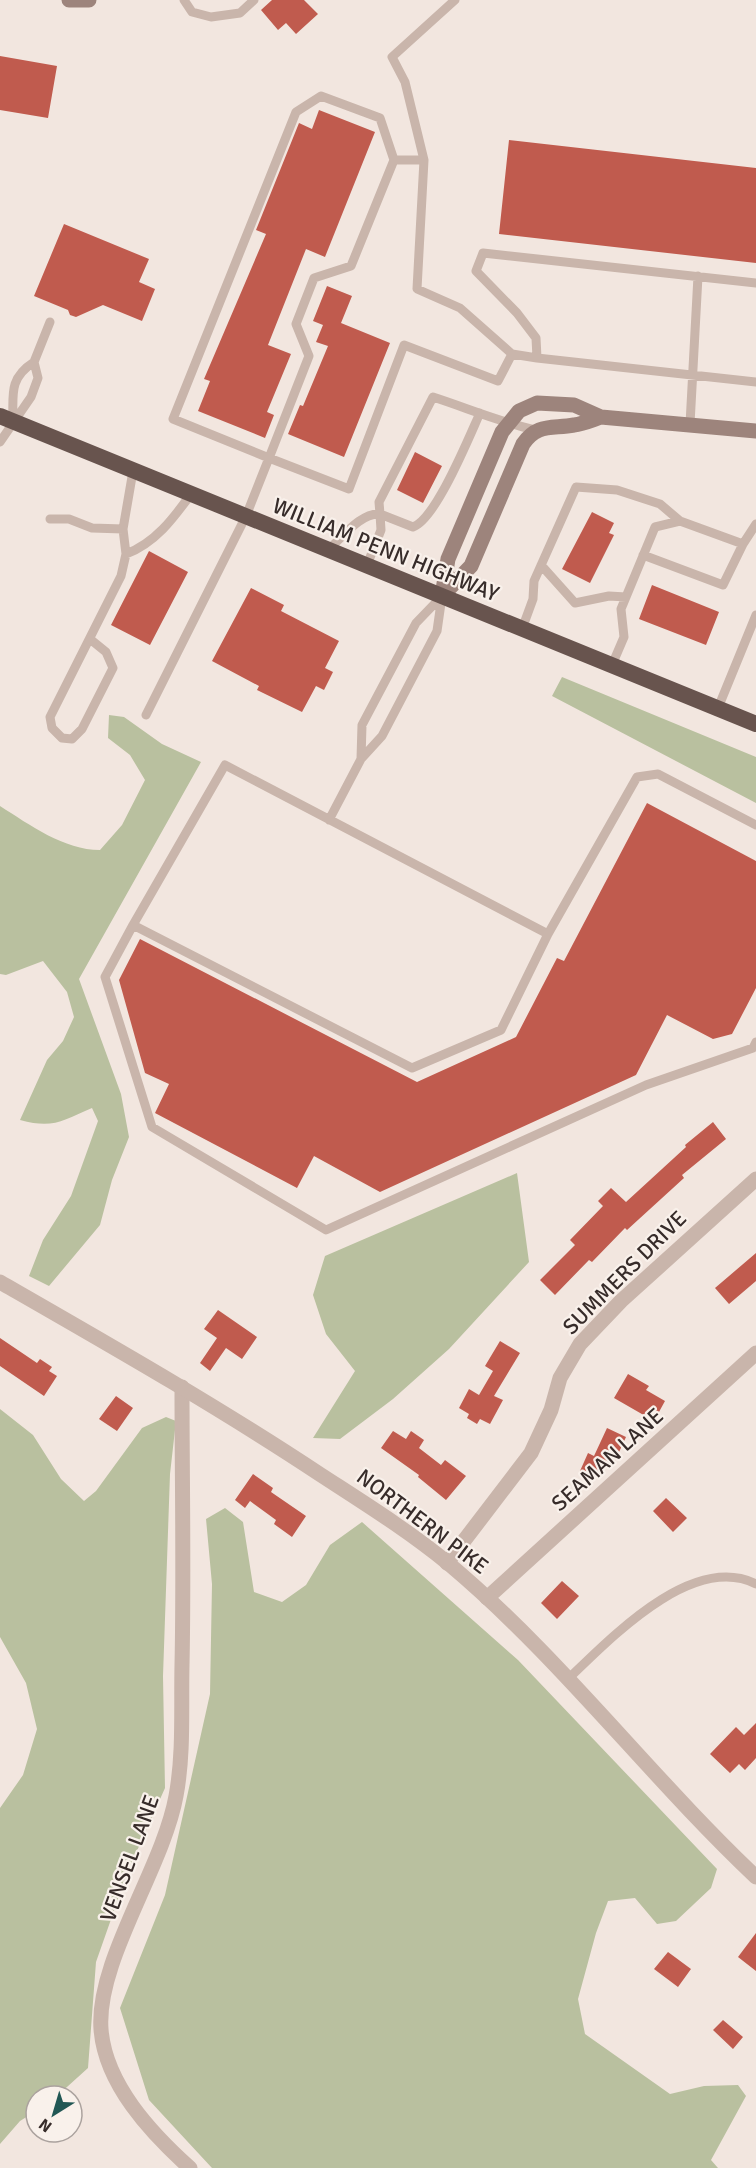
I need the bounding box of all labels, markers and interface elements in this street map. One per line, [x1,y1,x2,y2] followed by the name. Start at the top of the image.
[269,492,503,607] street label: WILLIAM PENN HIGHWAY
[557,1205,692,1340] street label: SUMMERS DRIVE
[546,1402,669,1517] street label: SEAMAN LANE
[351,1463,494,1580] street label: NORTHERN PIKE
[94,1791,165,1925] street label: VENSEL LANE
[24,2084,84,2144] north arrow
[35,2114,56,2137] text: N

